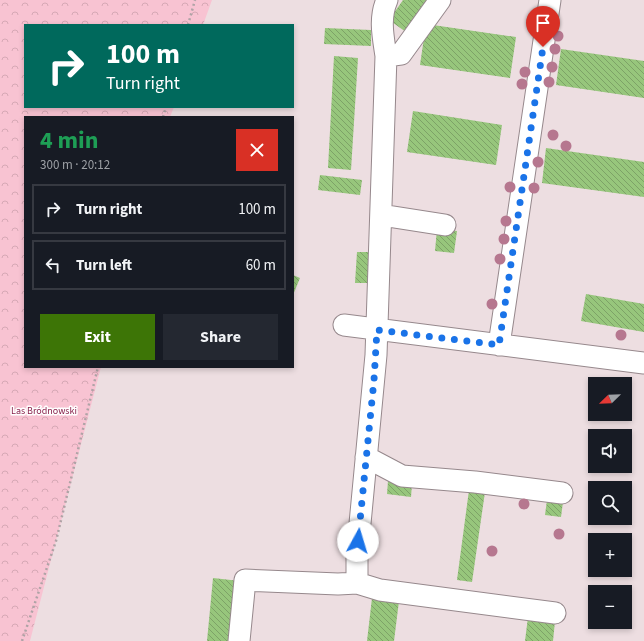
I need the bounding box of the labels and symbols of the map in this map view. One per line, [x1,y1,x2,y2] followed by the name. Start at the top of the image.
[526,6,560,47] pin
[588,377,632,421] north arrow
[11,404,77,418] park label: Las Bródnowski
[337,520,379,562] position arrow

